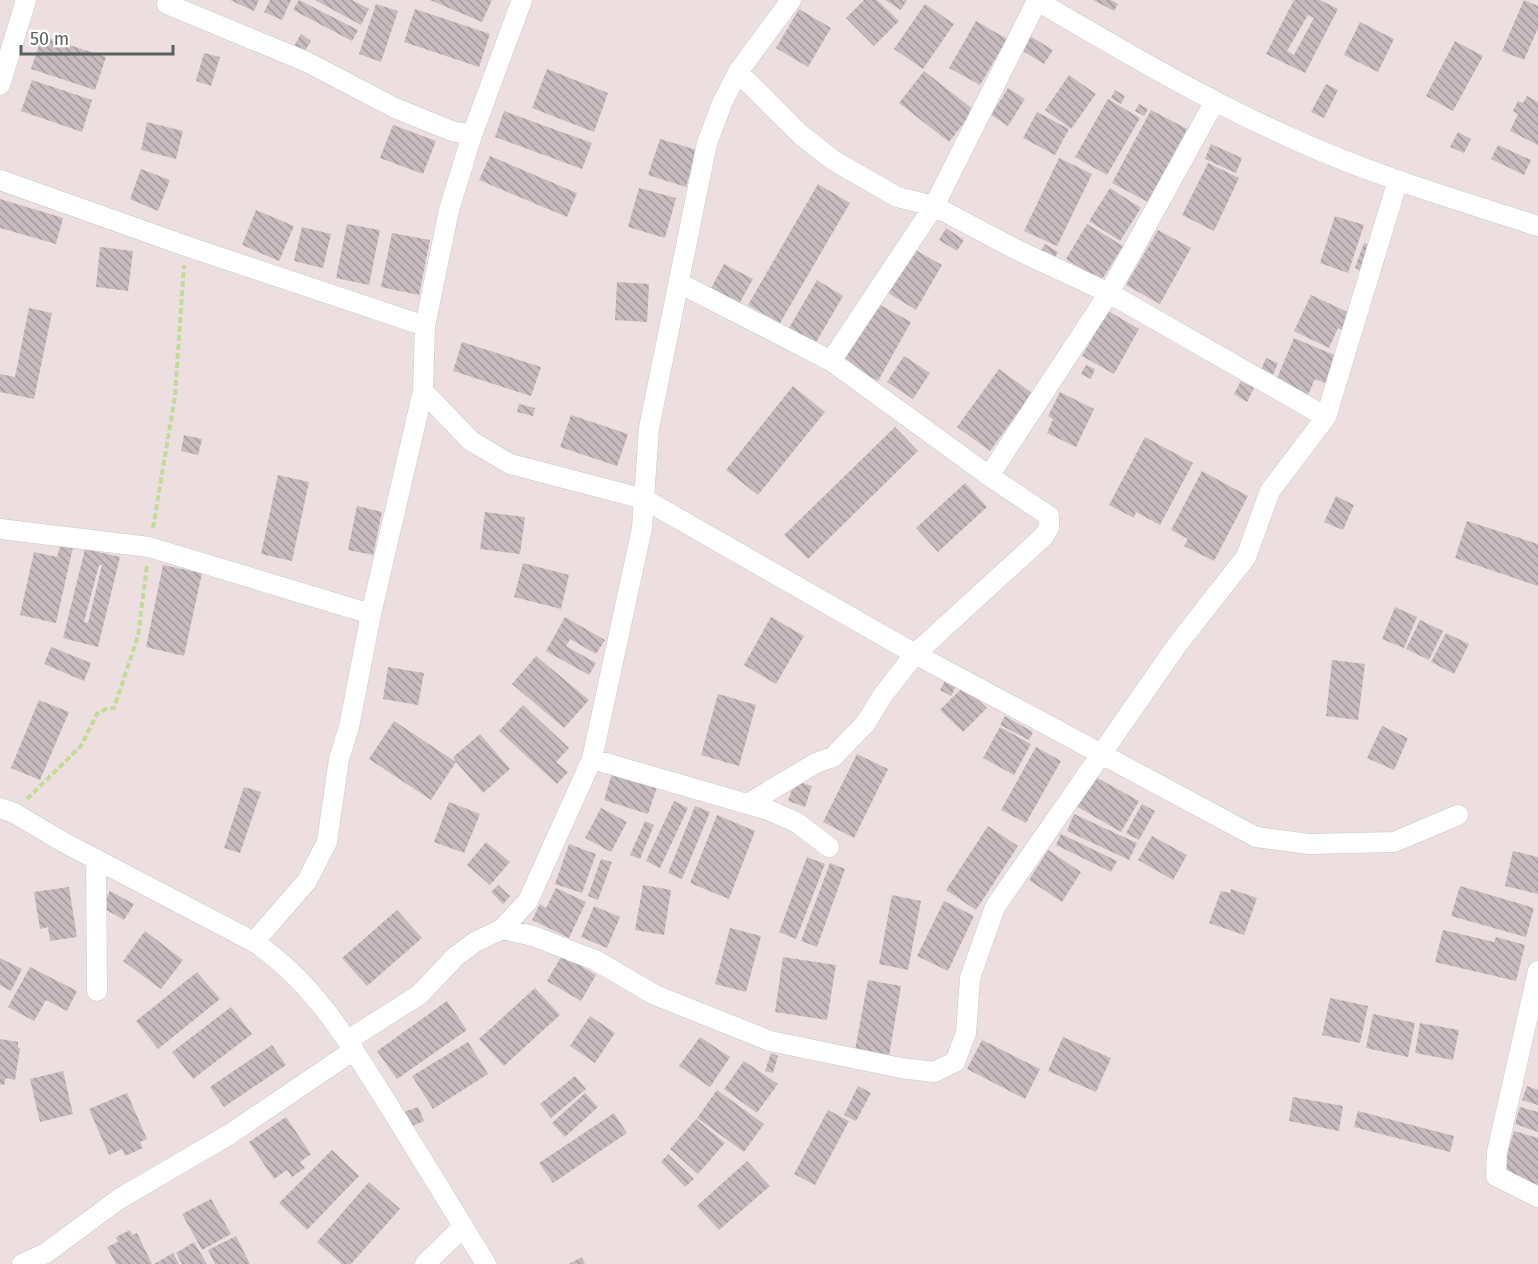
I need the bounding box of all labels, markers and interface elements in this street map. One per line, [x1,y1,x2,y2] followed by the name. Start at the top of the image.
[21,18,172,56] scale bar
[30,28,69,50] text: 50 m

